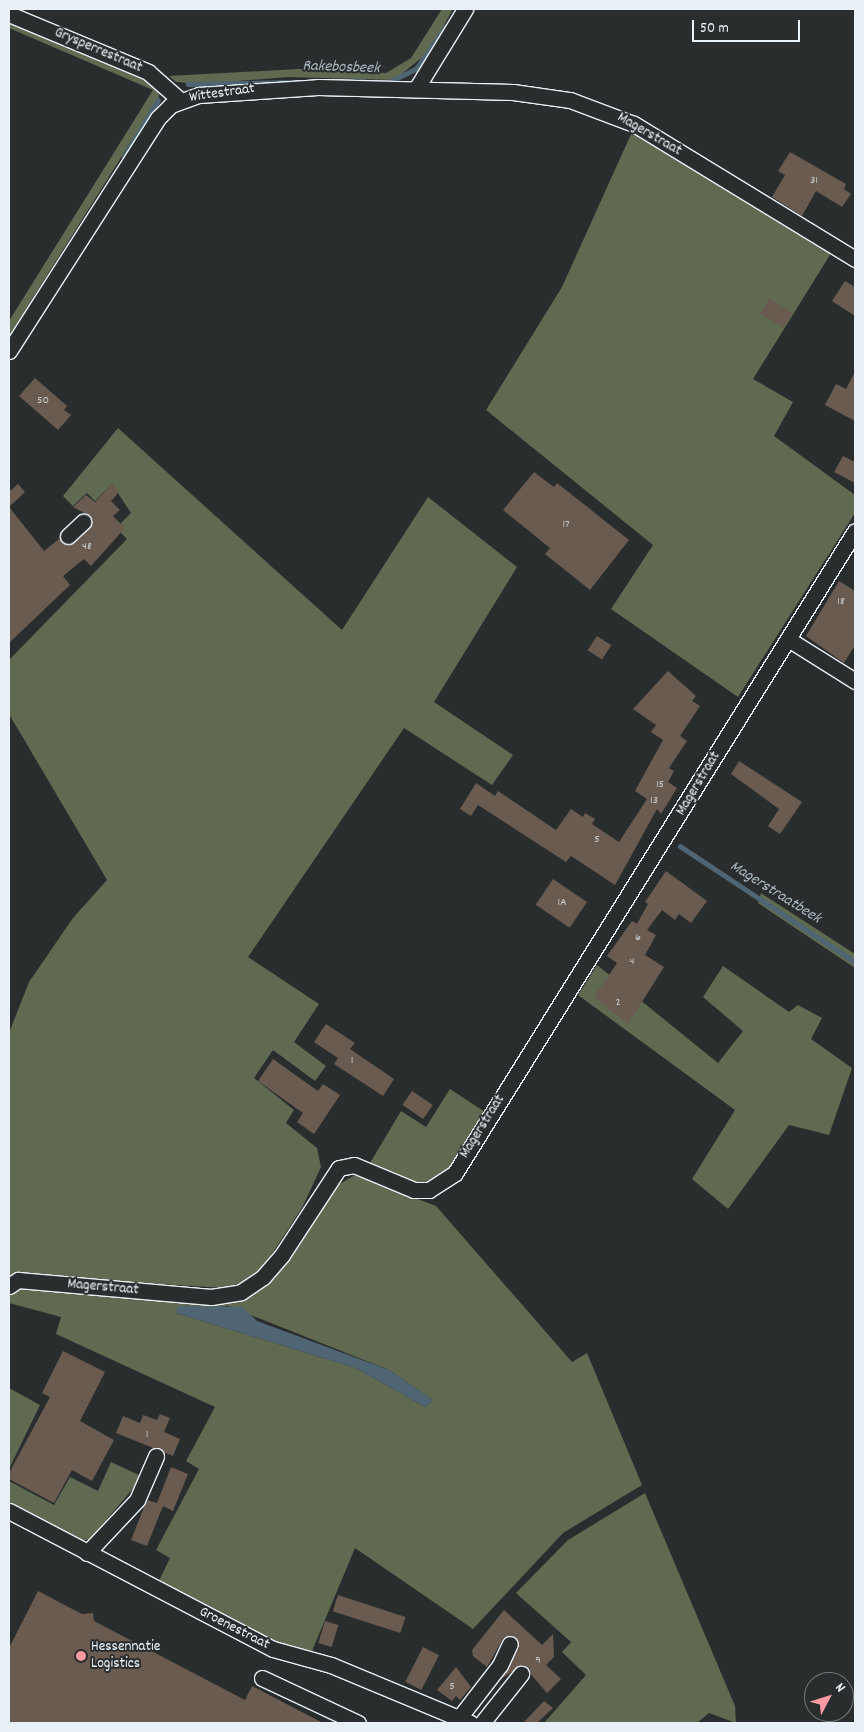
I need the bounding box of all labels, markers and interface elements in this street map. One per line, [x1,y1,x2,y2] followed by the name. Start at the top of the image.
[694,10,802,42] scale bar
[700,18,729,40] text: 50 m
[51,24,145,78] street label: Grysperrestraat
[302,57,380,79] water label: Rakebosbeek
[188,80,256,108] street label: Wittestraat
[614,109,684,161] street label: Magerstraat
[810,174,818,188] house number: 31
[37,394,49,408] house number: 50
[562,518,570,532] house number: 17
[82,540,92,554] house number: 48
[837,595,845,609] house number: 18
[673,749,725,819] street label: Magerstraat
[656,778,664,792] house number: 15
[650,794,658,808] house number: 13
[594,833,600,847] house number: 5
[726,857,824,929] water label: Magerstraatbeek
[557,896,567,910] house number: 1A
[635,931,641,945] house number: 6
[630,955,634,969] house number: 4
[615,996,621,1010] house number: 2
[351,1054,353,1068] house number: 1
[456,1092,510,1162] street label: Magerstraat
[67,1276,139,1300] street label: Magerstraat
[146,1428,148,1442] house number: 1
[196,1604,272,1654] street label: Groenestraat
[91,1638,160,1673] place label: Hessennatie Logistics
[75,1650,87,1662] marker: Hessennatie Logistics
[535,1654,541,1668] house number: 9
[804,1672,854,1722] north arrow
[830,1679,850,1697] text: N
[449,1680,455,1694] house number: 5

